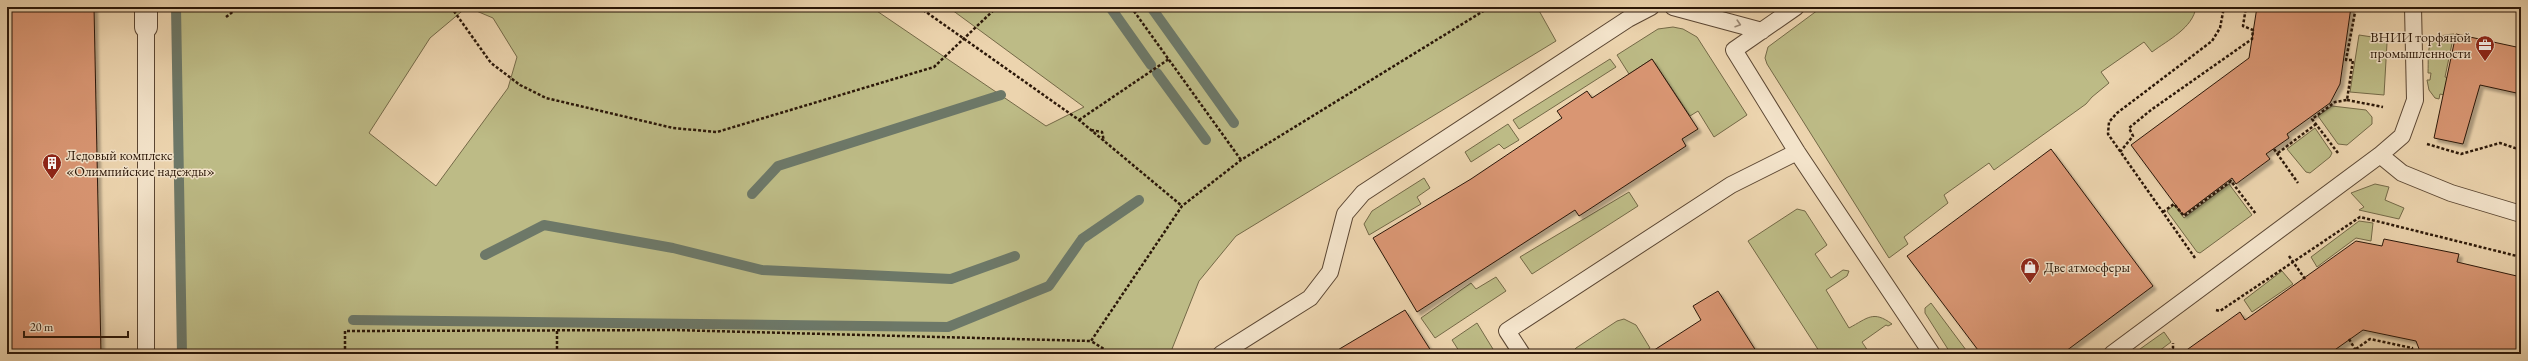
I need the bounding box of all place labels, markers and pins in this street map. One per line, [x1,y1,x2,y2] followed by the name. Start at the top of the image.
[2370,28,2472,62] place label: ВНИИ торфяной промышленности
[2474,34,2496,62] office icon: ВНИИ торфяной промышленности
[66,146,215,180] place label: Ледовый комплекс «Олимпийские надежды»
[41,152,63,180] building icon: Ледовый комплекс «Олимпийские надежды»
[2019,256,2041,284] shop icon: Две атмосферы
[2044,258,2130,276] place label: Две атмосферы

